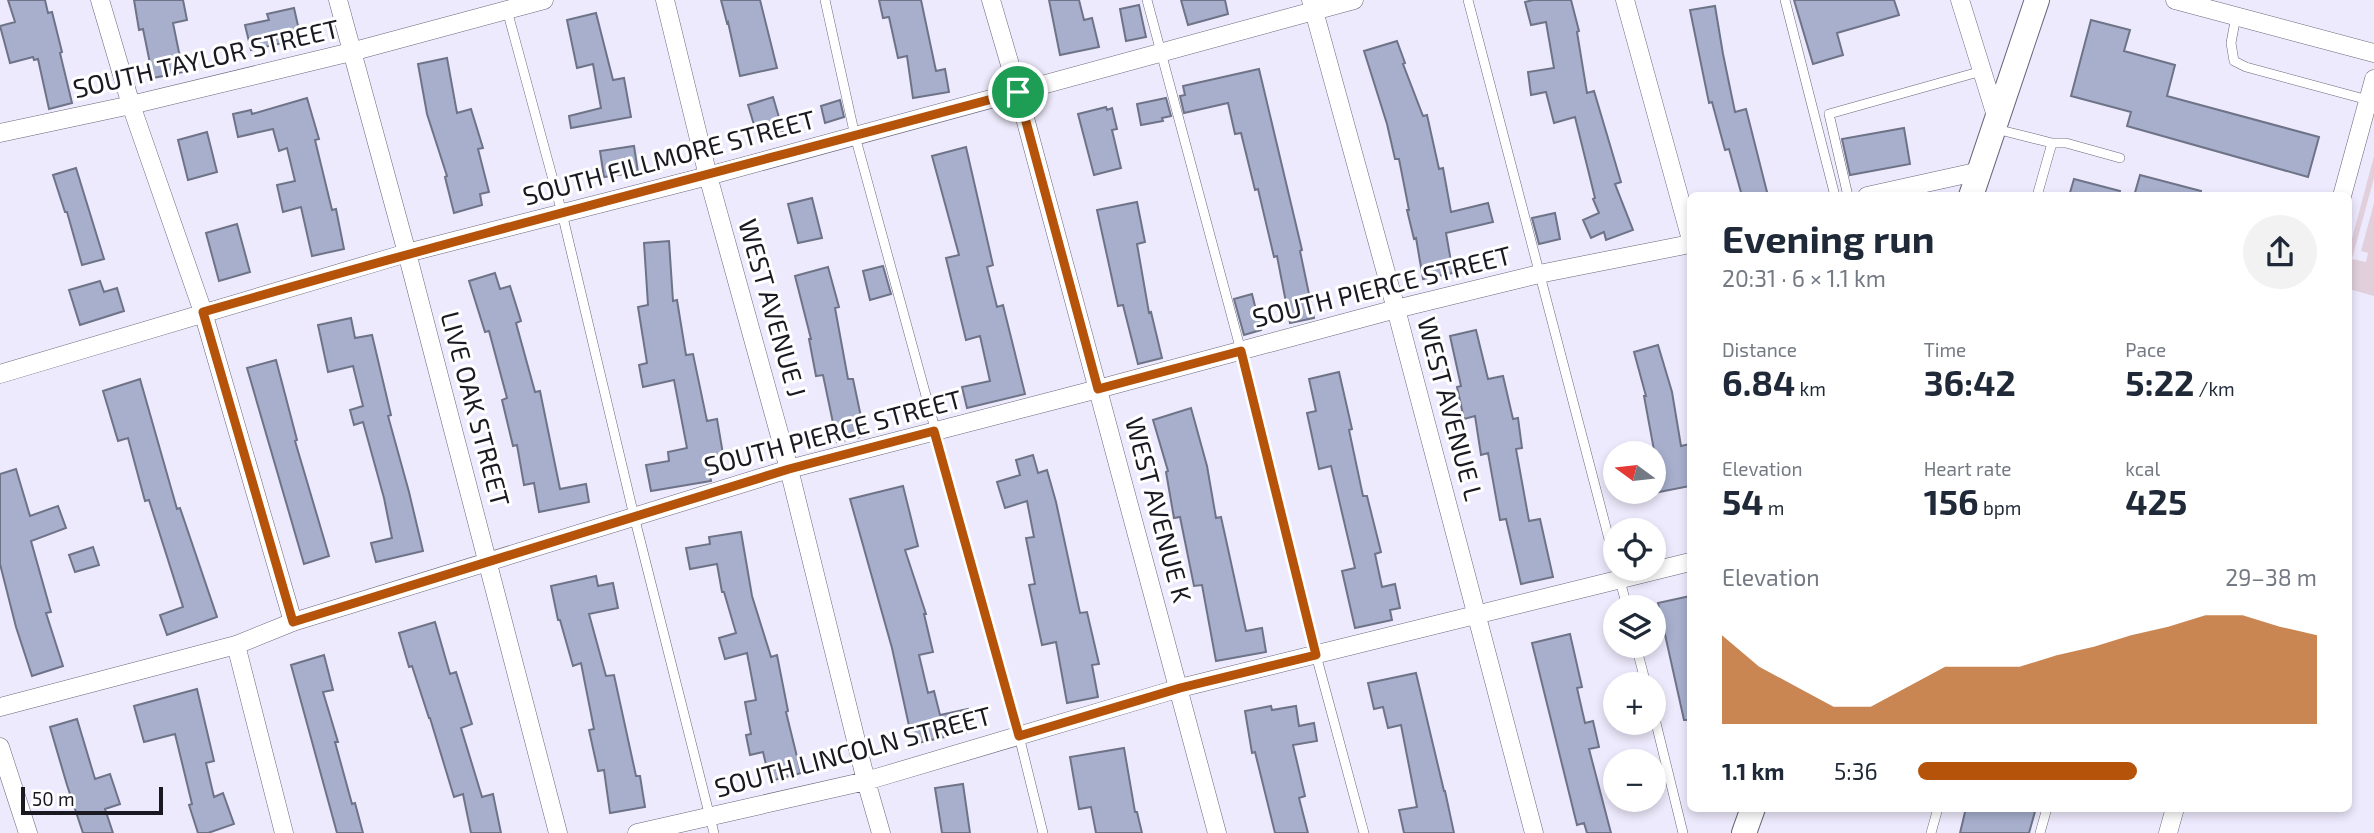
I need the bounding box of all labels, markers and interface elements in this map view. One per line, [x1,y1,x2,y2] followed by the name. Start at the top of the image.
[70,12,342,103] street label: SOUTH TAYLOR STREET
[988,62,1048,122] pin
[999,73,1037,111] icon: arrive
[519,103,818,211] street label: SOUTH FILLMORE STREET
[733,215,814,400] street label: WEST AVENUE J
[1722,215,1935,261] text: Evening run
[2243,215,2317,289] button: share
[1249,238,1514,333] street label: SOUTH PIERCE STREET
[1722,264,1886,292] text: 20:31 · 6 × 1.1 km
[436,308,517,510] street label: LIVE OAK STREET
[1412,314,1491,504] street label: WEST AVENUE L
[1722,338,1797,361] text: Distance
[1924,338,1966,361] text: Time
[2125,338,2166,361] text: Pace
[1722,361,1795,403] text: 6.84
[1924,361,2016,403] text: 36:42
[2125,361,2194,403] text: 5:22
[1795,377,1826,400] text: km
[2194,377,2235,400] text: /km
[700,382,965,481] street label: SOUTH PIERCE STREET
[1120,414,1199,606] street label: WEST AVENUE K
[1603,441,1666,504] north arrow
[1603,441,1666,812] map controls
[1722,457,1803,480] text: Elevation
[1924,457,2012,480] text: Heart rate
[2125,457,2160,480] text: kcal
[1722,480,1764,522] text: 54
[1924,480,1979,522] text: 156
[2125,480,2187,522] text: 425
[1764,496,1785,519] text: m
[1979,496,2021,519] text: bpm
[1603,518,1666,581] button: locate
[1722,563,1820,591] text: Elevation
[2225,563,2317,591] text: 29–38 m
[1603,595,1666,658] button: layers
[1603,672,1666,735] button: +
[711,699,994,802] street label: SOUTH LINCOLN STREET
[1603,749,1666,812] button: −
[1722,757,1785,785] text: 1.1 km
[1834,757,1878,785] text: 5:36
[21,784,163,816] scale bar
[32,787,75,810] text: 50 m

